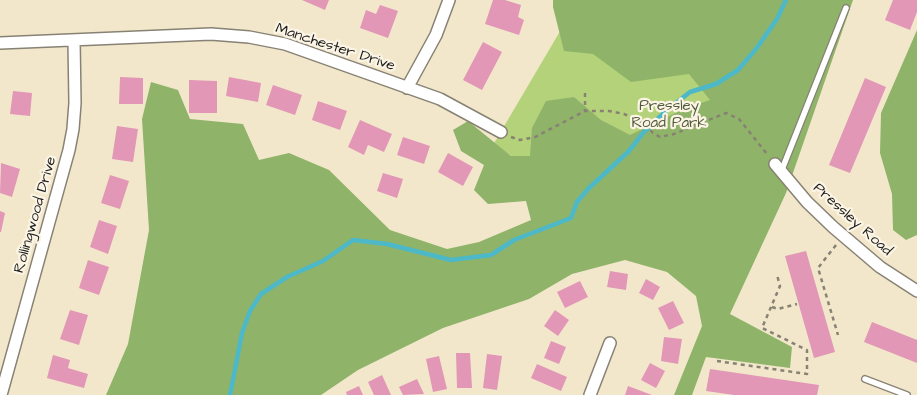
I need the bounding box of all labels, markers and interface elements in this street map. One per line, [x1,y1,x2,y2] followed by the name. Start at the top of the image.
[273,20,397,76] street label: Manchester Drive
[631,98,707,133] park label: Pressley Road Park
[11,155,61,275] street label: Rollingwood Drive
[809,180,895,260] street label: Pressley Road

